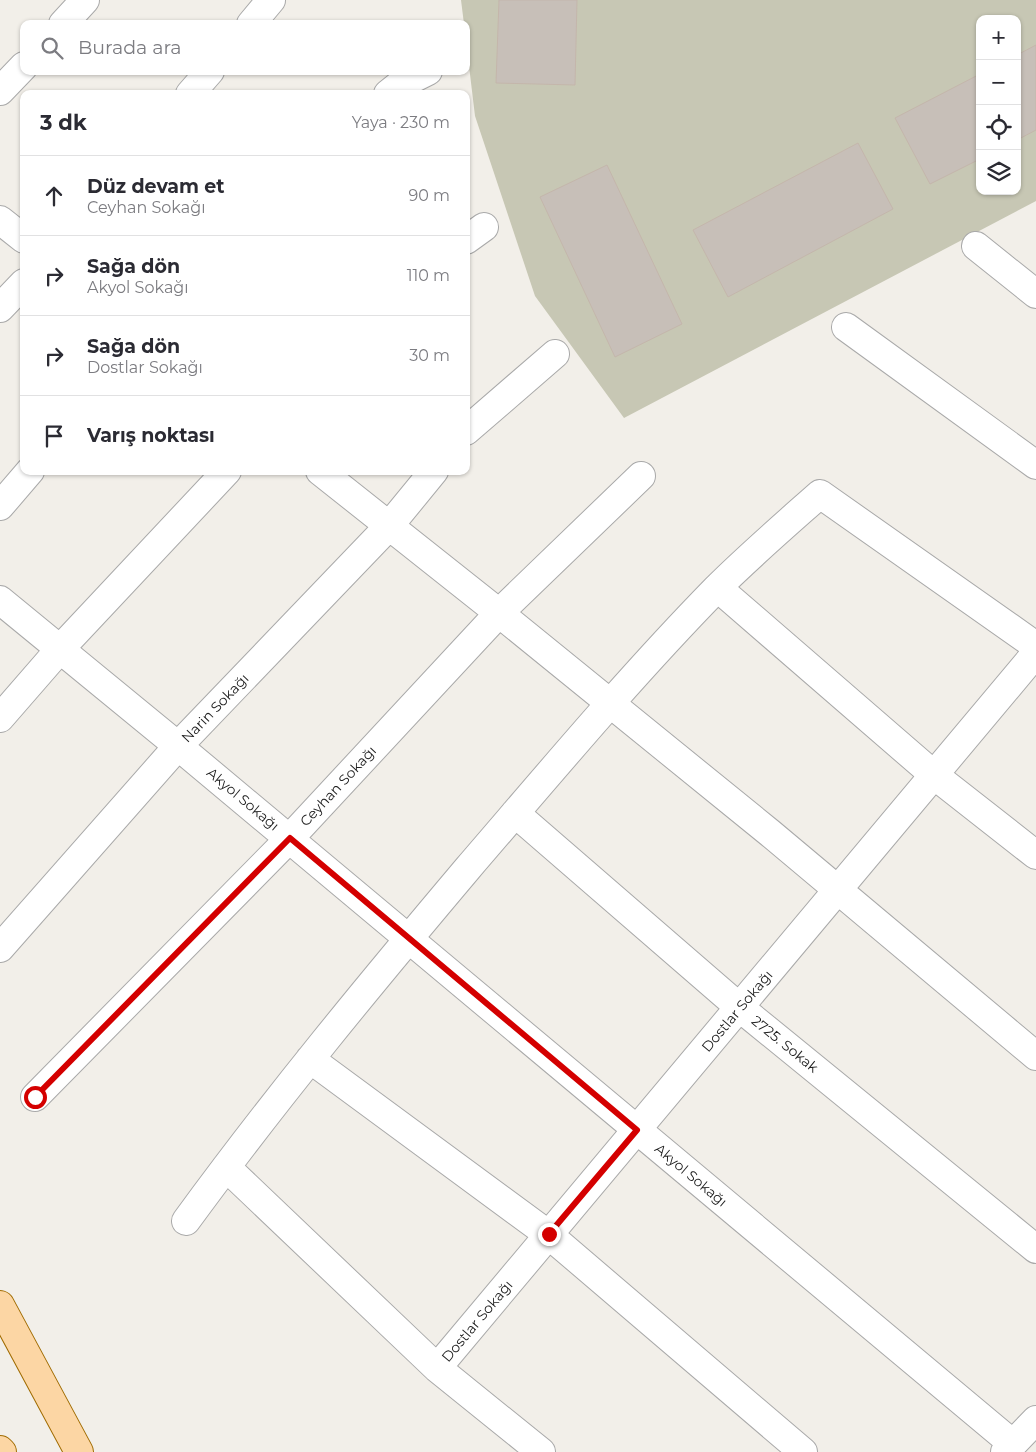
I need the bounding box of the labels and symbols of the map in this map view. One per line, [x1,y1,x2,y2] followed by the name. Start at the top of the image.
[178,670,252,746] street label: Narin Sokağı
[296,742,380,830] street label: Ceyhan Sokağı
[203,764,283,834] street label: Akyol Sokağı
[698,966,776,1056] street label: Dostlar Sokağı
[748,1012,823,1077] street label: 2725. Sokak
[24,1086,47,1109] route start
[651,1140,731,1210] street label: Akyol Sokağı
[538,1223,561,1246] route end
[438,1276,516,1366] street label: Dostlar Sokağı

